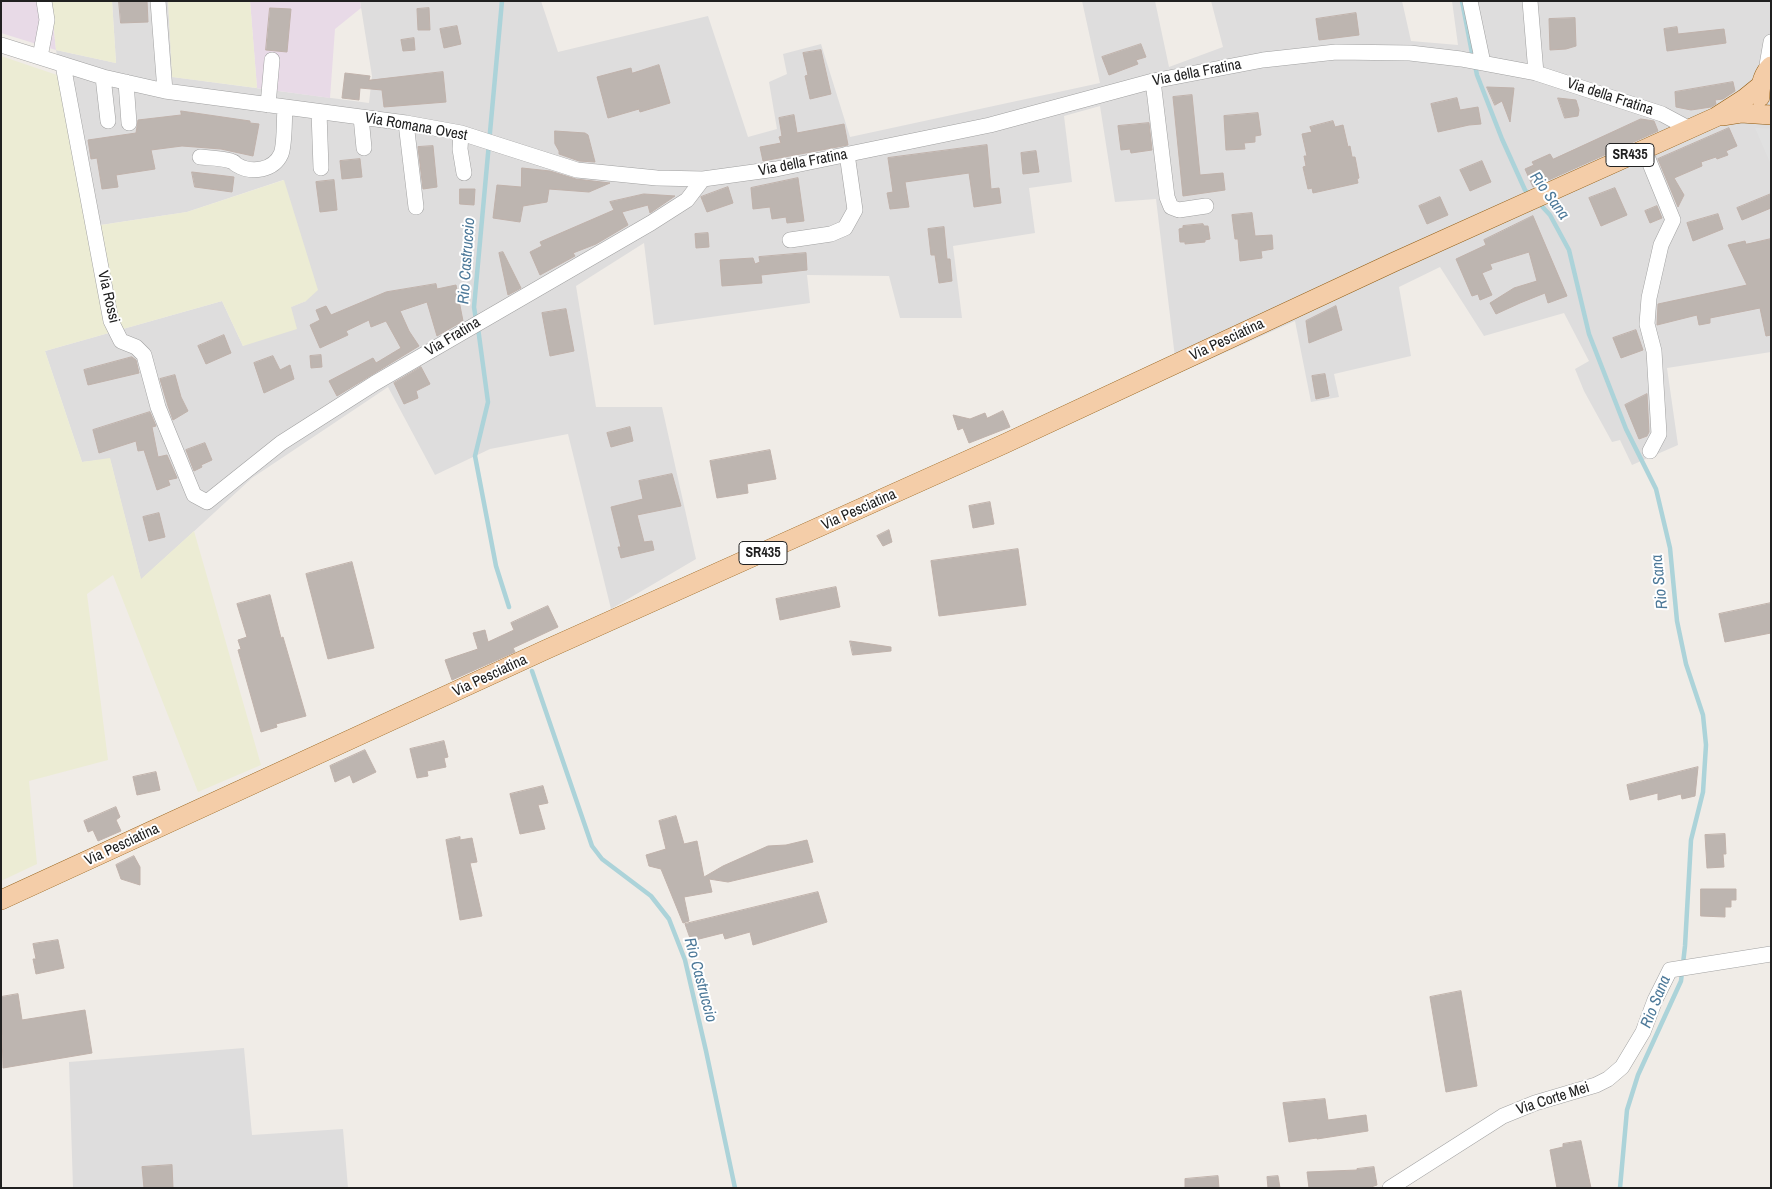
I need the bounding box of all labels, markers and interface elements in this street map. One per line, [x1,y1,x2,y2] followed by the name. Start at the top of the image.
[1151,56,1243,90] street label: Via della Fratina
[1564,75,1656,119] street label: Via della Fratina
[363,109,469,145] street label: Via Romana Ovest
[1606,144,1654,166] road number: SR435
[757,146,849,180] street label: Via della Fratina
[1525,168,1573,224] water label: Rio Sana
[454,217,480,305] water label: Rio Castruccio
[93,269,123,325] street label: Via Rossi
[422,314,484,360] street label: Via Fratina
[1187,315,1267,365] street label: Via Pesciatina
[819,486,899,534] street label: Via Pesciatina
[739,542,787,564] road number: SR435
[1648,554,1672,610] water label: Rio Sana
[450,651,530,701] street label: Via Pesciatina
[82,820,162,870] street label: Via Pesciatina
[679,936,721,1024] water label: Rio Castruccio
[1637,973,1675,1031] water label: Rio Sana
[1514,1079,1592,1119] street label: Via Corte Mei

